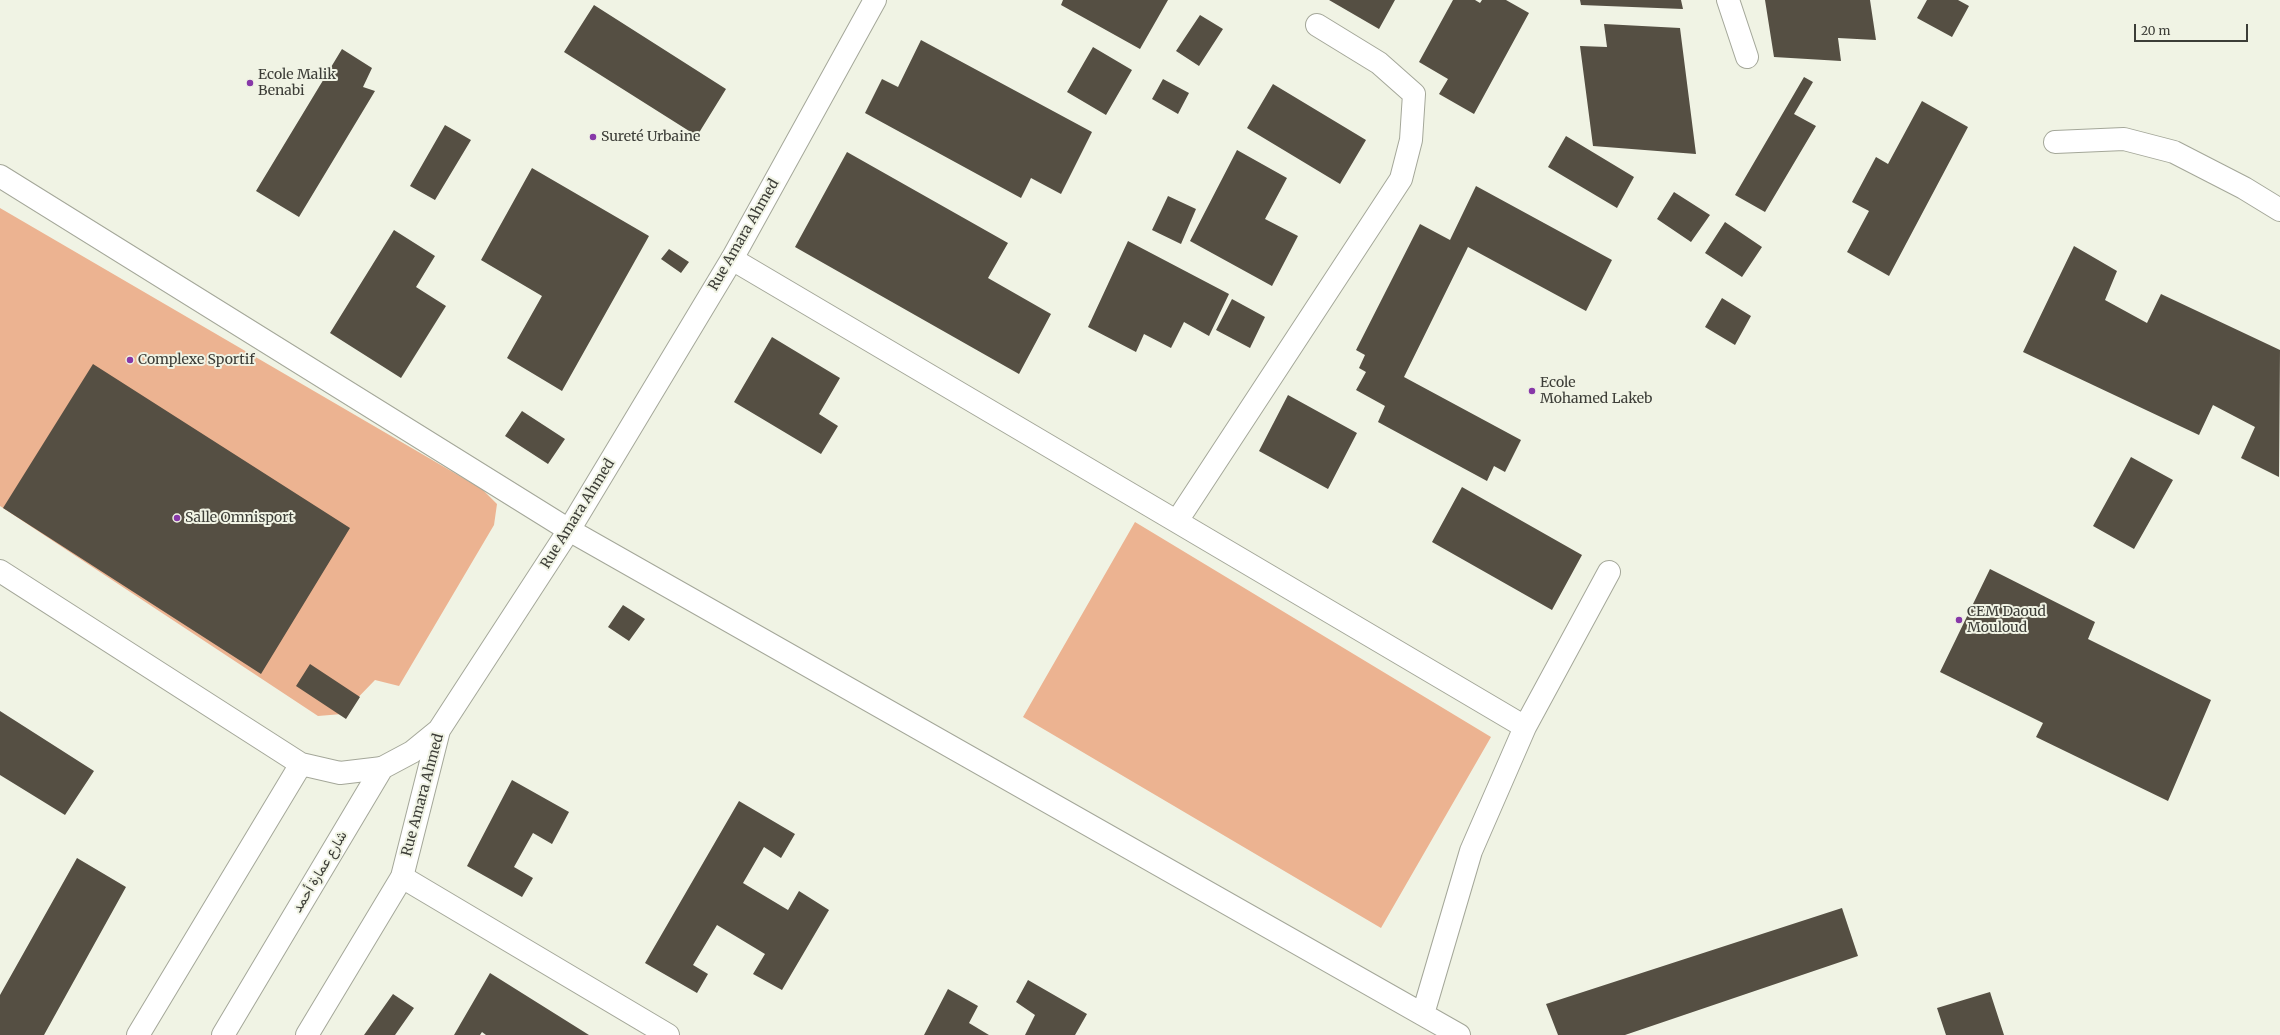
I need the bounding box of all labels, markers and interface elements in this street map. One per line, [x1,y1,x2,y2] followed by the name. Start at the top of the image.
[2136,16,2250,42] scale bar
[2141,23,2170,38] text: 20 m
[258,67,336,100] place label: Ecole Malik Benabi
[245,78,255,88] marker: Ecole Malik Benabi
[601,129,700,145] place label: Sureté Urbaine
[588,132,598,142] marker: Sureté Urbaine
[705,176,783,294] street label: Rue Amara Ahmed
[138,352,254,368] place label: Complexe Sportif
[125,355,135,365] marker: Complexe Sportif
[1540,375,1652,408] place label: Ecole Mohamed Lakeb
[1527,386,1537,396] marker: Ecole Mohamed Lakeb
[537,456,619,572] street label: Rue Amara Ahmed
[185,510,294,526] place label: Salle Omnisport
[172,513,182,523] marker: Salle Omnisport
[1967,604,2046,636] place label: CEM Daoud Mouloud
[1954,615,1964,625] marker: CEM Daoud Mouloud
[399,732,447,858] street label: Rue Amara Ahmed
[289,828,351,916] street label: شارع عمارة أحمد

